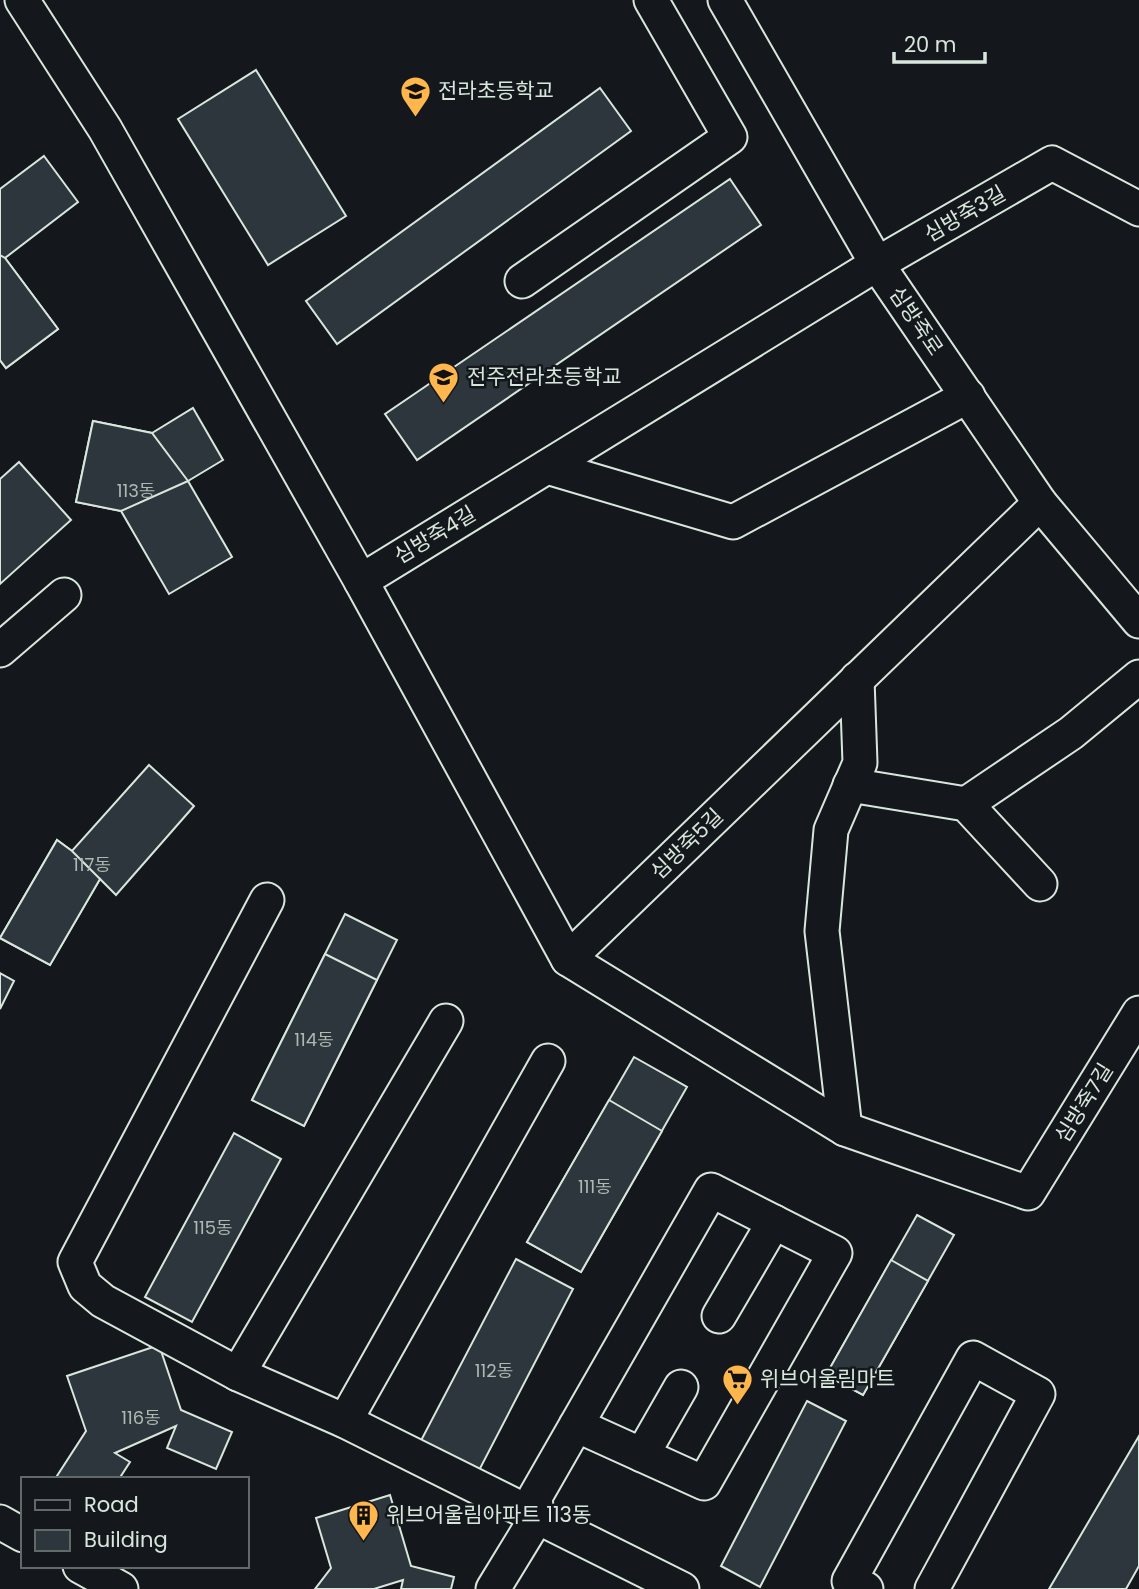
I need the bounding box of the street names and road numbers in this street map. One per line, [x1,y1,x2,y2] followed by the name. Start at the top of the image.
[919,179,1011,249] street label: 심방죽3길
[883,281,950,361] street label: 심방죽로
[388,499,481,570] street label: 심방죽4길
[644,802,729,885] street label: 심방죽5길
[1048,1057,1119,1148] street label: 심방죽7길

